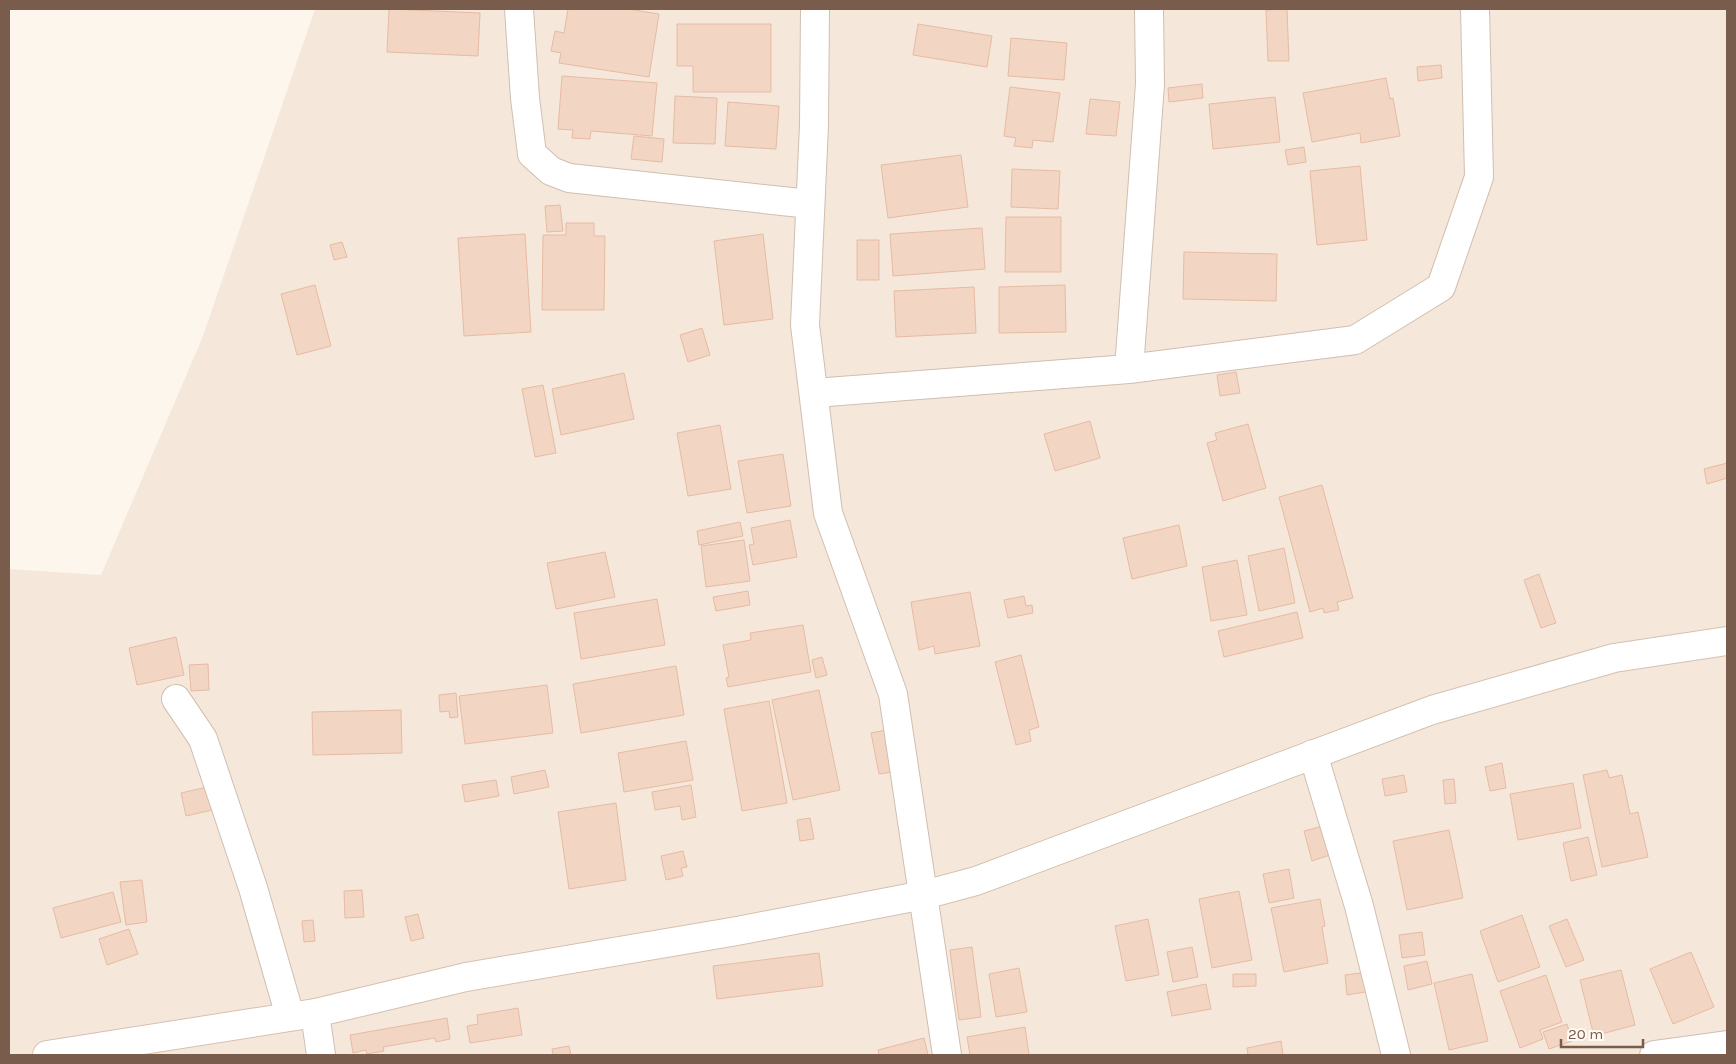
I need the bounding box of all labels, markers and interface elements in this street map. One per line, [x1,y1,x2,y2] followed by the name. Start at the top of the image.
[1561,1016,1644,1048] scale bar
[1568,1025,1603,1043] text: 20 m

